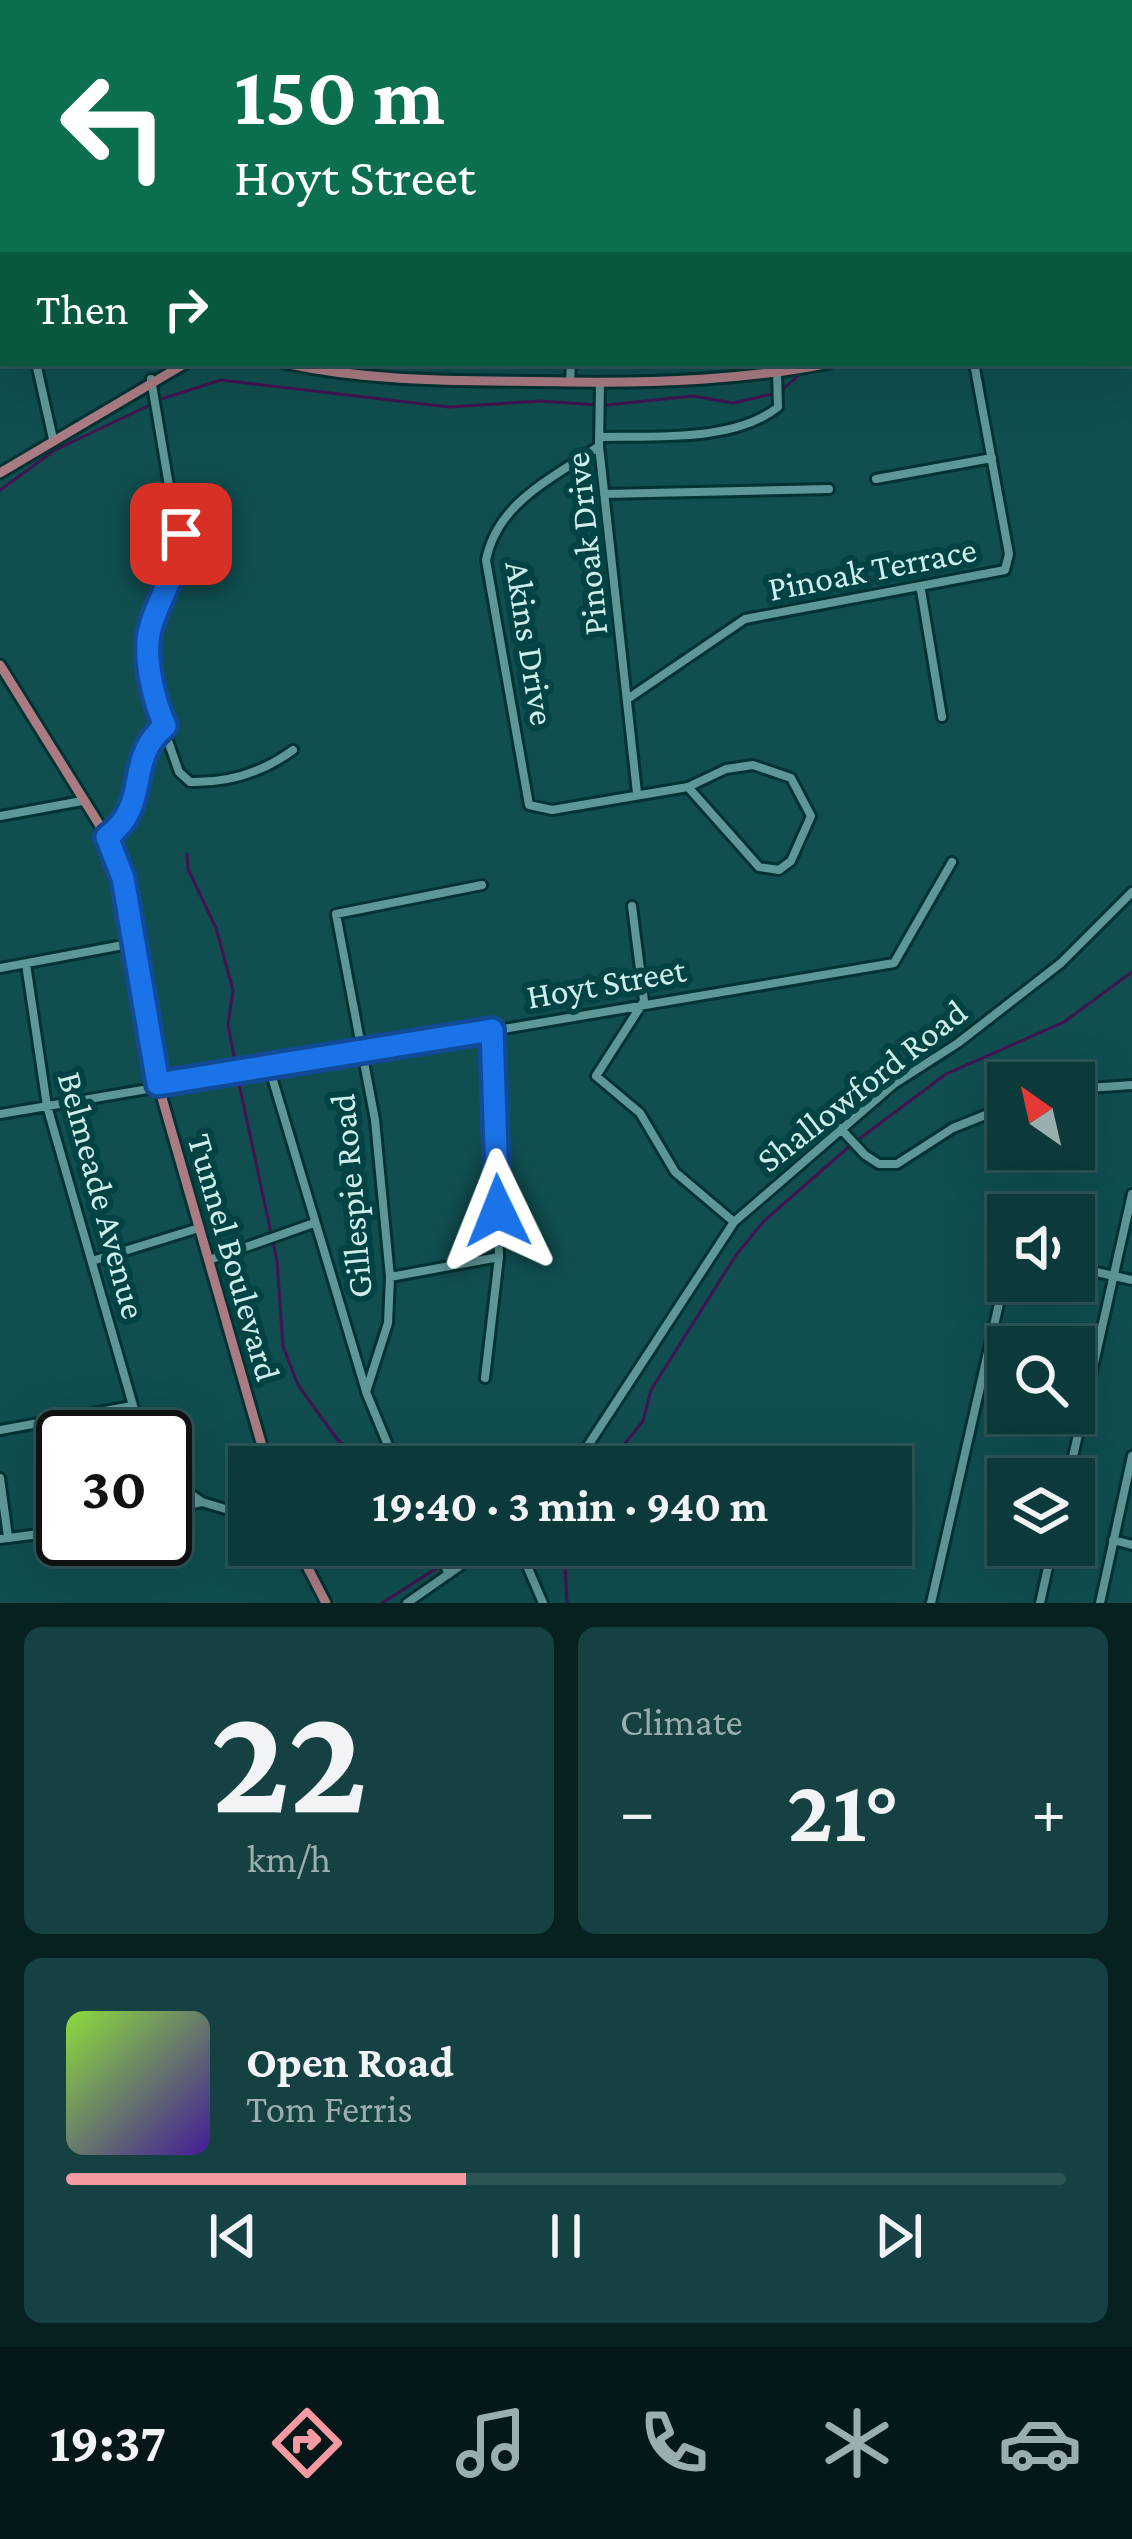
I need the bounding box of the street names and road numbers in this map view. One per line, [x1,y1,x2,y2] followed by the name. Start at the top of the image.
[557,451,615,637] street label: Pinoak Drive
[765,529,980,609] street label: Pinoak Terrace
[497,558,563,728] street label: Akins Drive
[523,949,690,1017] street label: Hoyt Street
[749,991,975,1180] street label: Shallowford Road
[50,1067,154,1323] street label: Belmeade Avenue
[322,1092,380,1300] street label: Gillespie Road
[180,1129,288,1385] street label: Tunnel Boulevard

